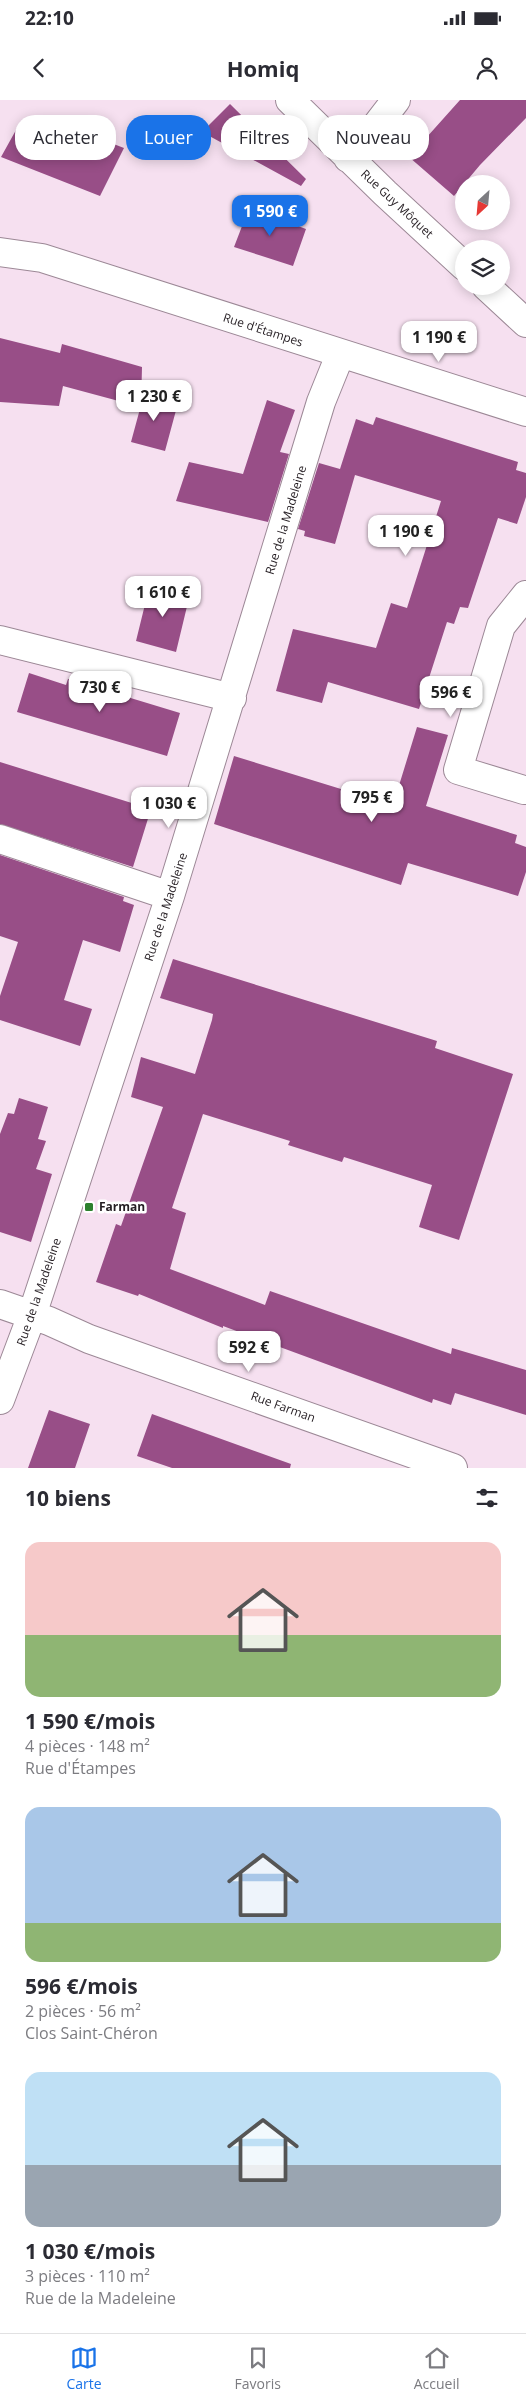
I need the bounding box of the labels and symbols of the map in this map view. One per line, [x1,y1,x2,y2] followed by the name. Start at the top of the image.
[357,166,437,242] street label: Rue Guy Môquet
[455,175,510,230] north arrow
[224,194,316,237] pin: 1 590 €
[221,309,306,351] street label: Rue d'Étampes
[393,320,485,363] pin: 1 190 €
[108,380,200,422] pin: 1 230 €
[261,463,310,576] street label: Rue de la Madeleine
[360,514,452,557] pin: 1 190 €
[117,576,209,618] pin: 1 610 €
[65,670,135,713] pin: 730 €
[416,676,486,718] pin: 596 €
[337,780,407,823] pin: 795 €
[123,786,215,829] pin: 1 030 €
[140,850,191,963] street label: Rue de la Madeleine
[99,1198,145,1215] place label: Farman
[83,1201,95,1213] marker: Farman
[12,1235,65,1348] street label: Rue de la Madeleine
[214,1330,284,1373] pin: 592 €
[249,1387,318,1426] street label: Rue Farman

